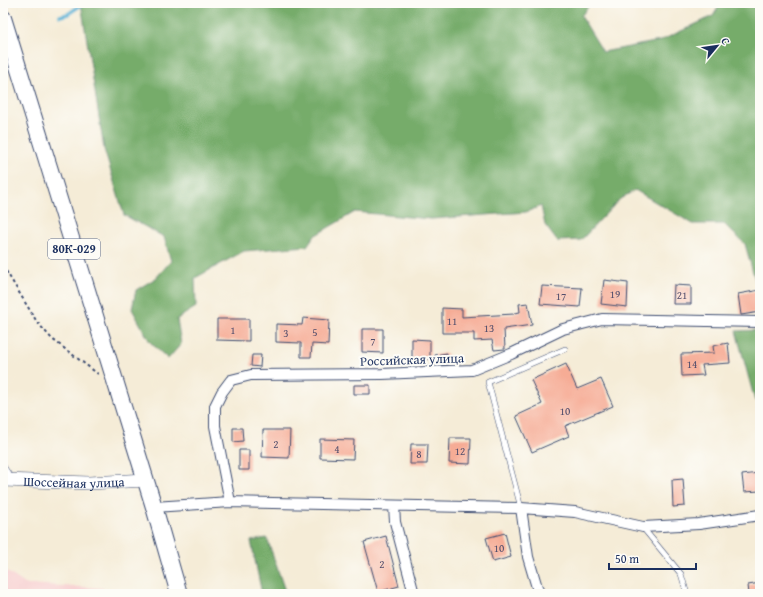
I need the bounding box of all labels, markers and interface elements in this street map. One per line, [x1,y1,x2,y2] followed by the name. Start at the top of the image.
[697,26,737,66] north arrow
[717,35,734,48] text: С
[48,239,100,259] road number: 80К-029
[610,286,620,302] house number: 19
[677,287,687,303] house number: 21
[556,288,566,304] house number: 17
[447,313,457,329] house number: 11
[484,320,494,336] house number: 13
[230,322,236,338] house number: 1
[312,324,318,340] house number: 5
[283,325,289,341] house number: 3
[370,333,376,349] house number: 7
[360,348,465,371] street label: Российская улица
[687,356,697,372] house number: 14
[560,403,570,419] house number: 10
[273,436,279,452] house number: 2
[334,441,340,457] house number: 4
[455,443,465,459] house number: 12
[416,446,422,462] house number: 8
[23,472,126,493] street label: Шоссейная улица
[494,540,504,556] house number: 10
[609,545,696,571] scale bar
[615,550,639,567] text: 50 m
[379,556,385,572] house number: 2

